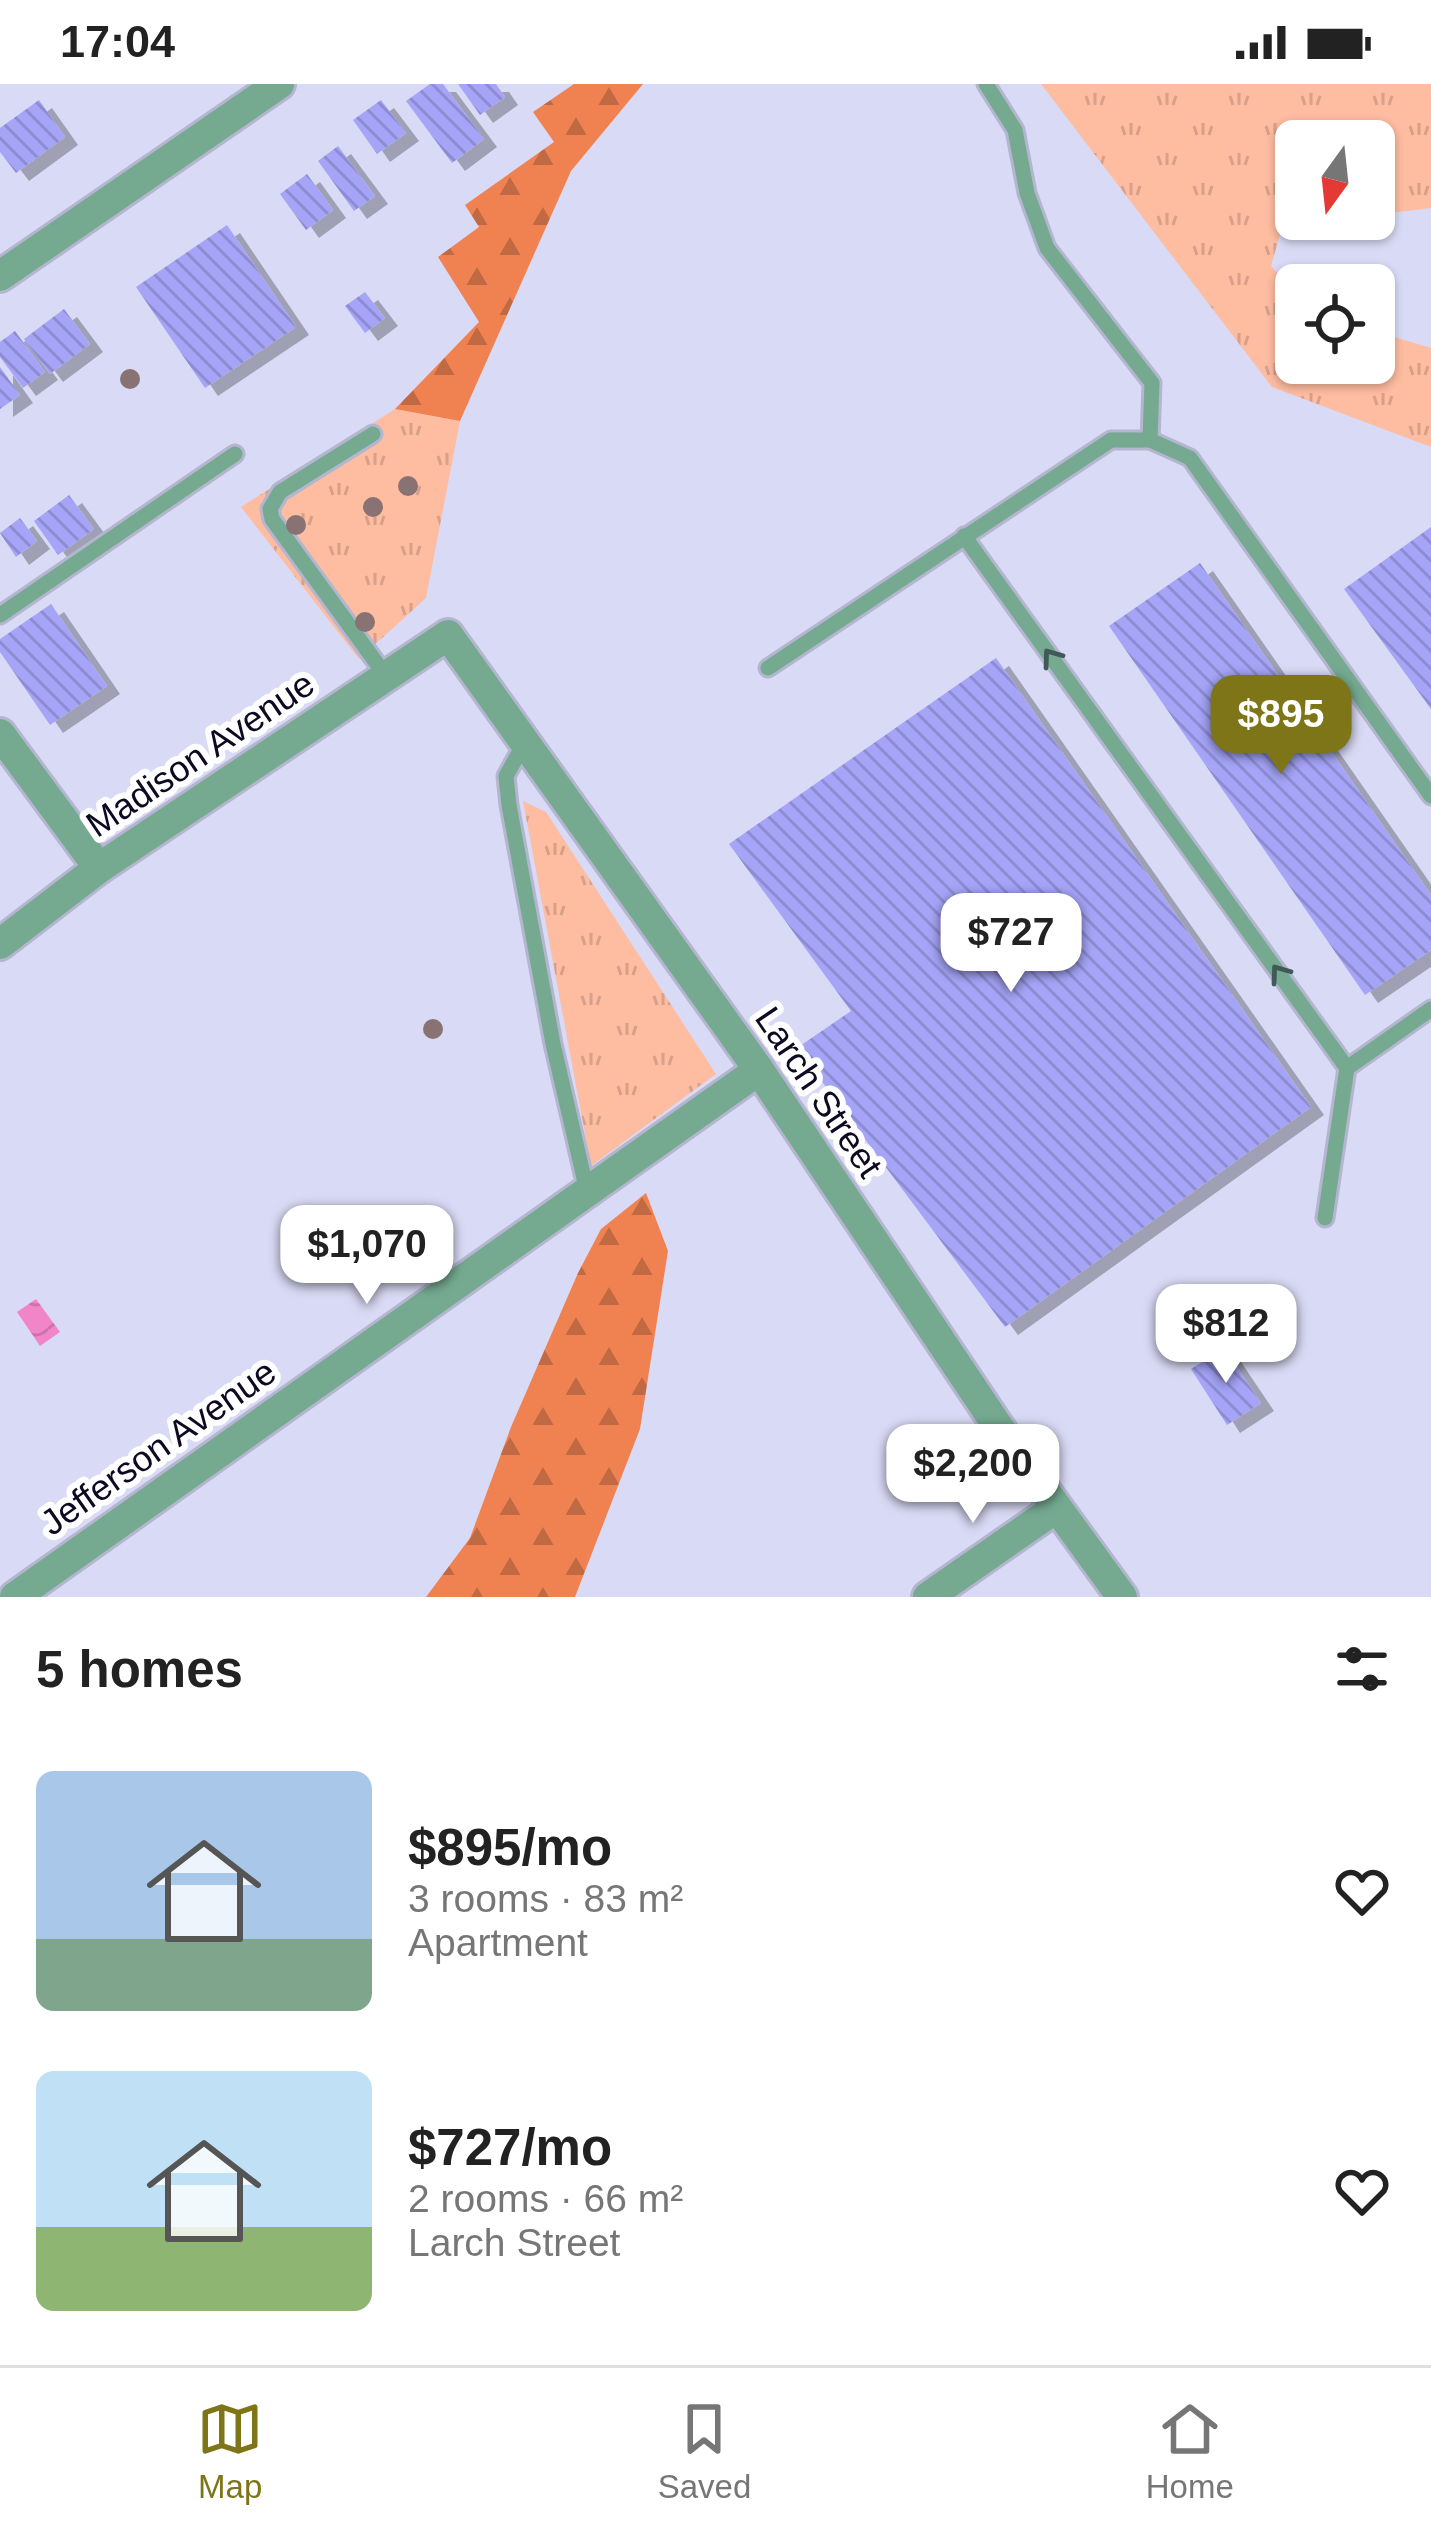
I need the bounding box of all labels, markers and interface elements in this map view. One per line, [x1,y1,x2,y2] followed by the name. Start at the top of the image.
[60,16,175,67] text: 17:04
[1275,120,1395,240] north arrow
[1275,120,1395,384] map controls
[1275,264,1395,384] button: locate
[1043,648,1065,670] one-way arrow
[78,663,322,845] street label: Madison Avenue
[1210,675,1352,777] pin: $895
[1238,692,1324,735] text: $895
[940,893,1082,995] pin: $727
[968,910,1054,953] text: $727
[1271,965,1293,986] one-way arrow
[747,999,891,1185] street label: Larch Street
[269,1205,465,1307] pin: $1,070
[307,1222,427,1265] text: $1,070
[1155,1284,1297,1386] pin: $812
[1183,1301,1269,1344] text: $812
[33,1351,283,1543] street label: Jefferson Avenue
[875,1424,1071,1526] pin: $2,200
[913,1441,1033,1484] text: $2,200
[1329,1636,1395,1702] icon: filters
[36,1641,243,1698] text: 5 homes
[132,1819,276,1963] icon: home
[408,1819,612,1876] text: $895/mo
[1329,1858,1395,1924] icon: heart
[408,1877,683,1920] text: 3 rooms · 83 m²
[408,1921,588,1964] text: Apartment
[132,2119,276,2263] icon: home
[408,2119,612,2176] text: $727/mo
[1329,2158,1395,2224] icon: heart
[408,2177,683,2220] text: 2 rooms · 66 m²
[408,2221,620,2264] text: Larch Street
[197,2396,263,2506] tab: Map
[658,2396,751,2506] tab: Saved
[1146,2396,1234,2506] tab: Home

